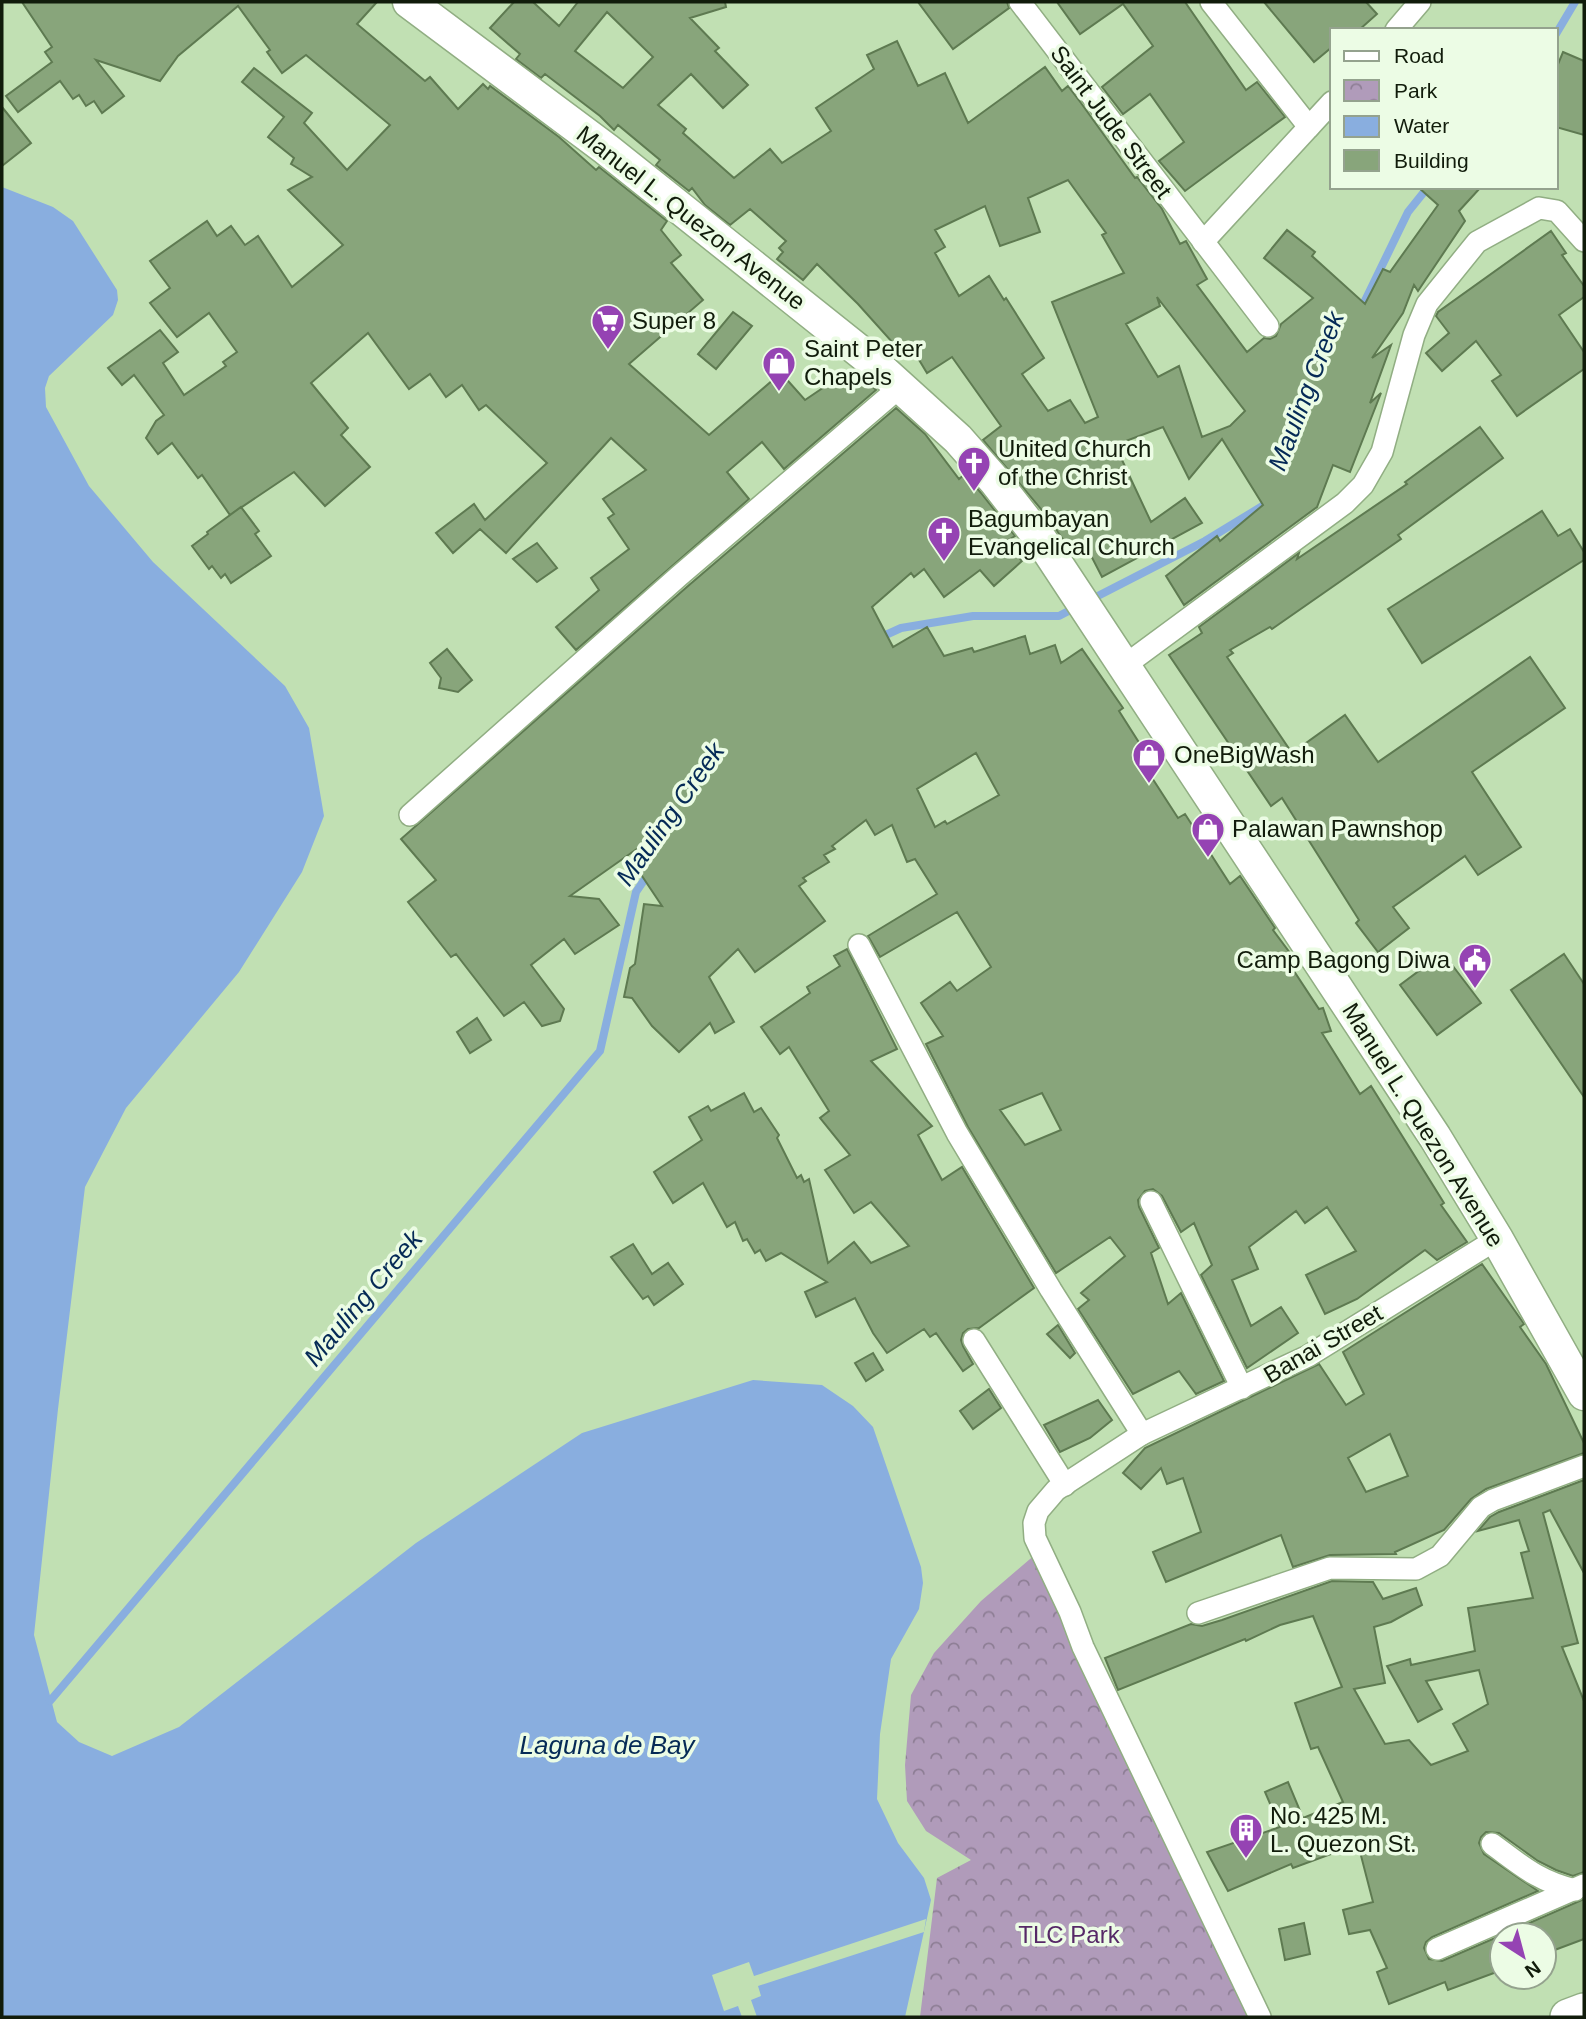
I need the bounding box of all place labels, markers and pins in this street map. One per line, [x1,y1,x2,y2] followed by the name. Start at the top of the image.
[589,302,627,351] supermarket icon: Super 8
[632,307,716,334] place label: Super 8
[804,335,923,390] place label: Saint Peter Chapels
[760,344,798,393] shop icon: Saint Peter Chapels
[998,435,1151,490] place label: United Church of the Christ
[955,444,993,493] church icon: United Church of the Christ
[968,505,1175,560] place label: Bagumbayan Evangelical Church
[925,514,963,563] church icon: Bagumbayan Evangelical Church
[1130,736,1168,785] shop icon: OneBigWash
[1174,741,1315,768] place label: OneBigWash
[1189,810,1227,859] shop icon: Palawan Pawnshop
[1232,815,1443,842] place label: Palawan Pawnshop
[1456,941,1494,990] public building icon: Camp Bagong Diwa
[1237,946,1451,973] place label: Camp Bagong Diwa
[1270,1802,1417,1857] place label: No. 425 M. L. Quezon St.
[1227,1811,1265,1860] building icon: No. 425 M. L. Quezon St.

